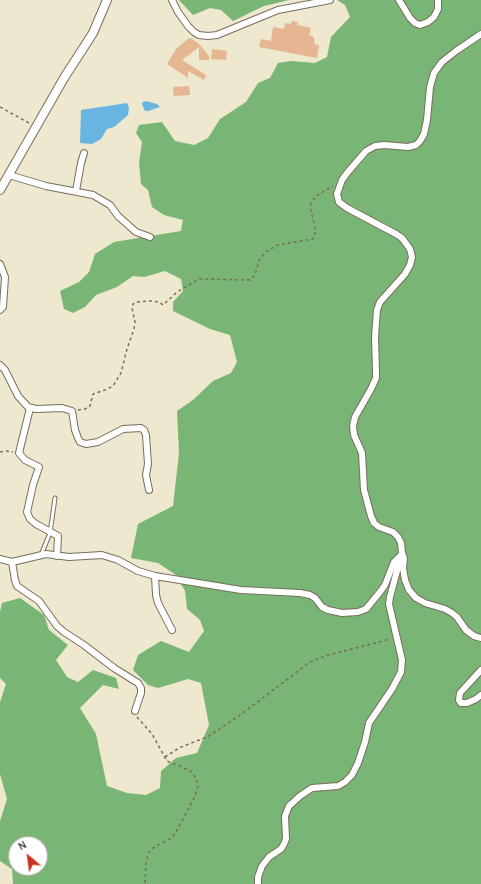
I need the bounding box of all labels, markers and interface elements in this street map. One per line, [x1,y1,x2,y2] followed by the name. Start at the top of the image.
[8,836,48,876] north arrow
[16,839,29,853] text: N

